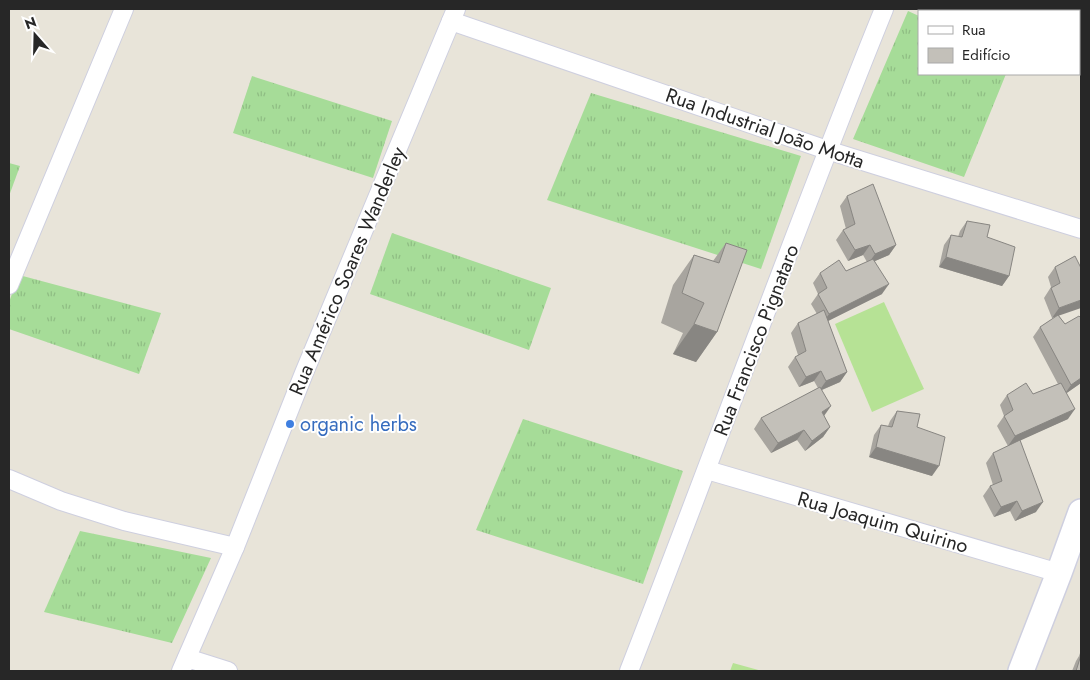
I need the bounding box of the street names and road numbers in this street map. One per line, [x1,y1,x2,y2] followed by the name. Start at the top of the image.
[662,81,868,176] street label: Rua Industrial João Motta
[282,142,413,400] street label: Rua Américo Soares Wanderley
[707,240,806,440] street label: Rua Francisco Pignataro
[794,484,972,561] street label: Rua Joaquim Quirino

